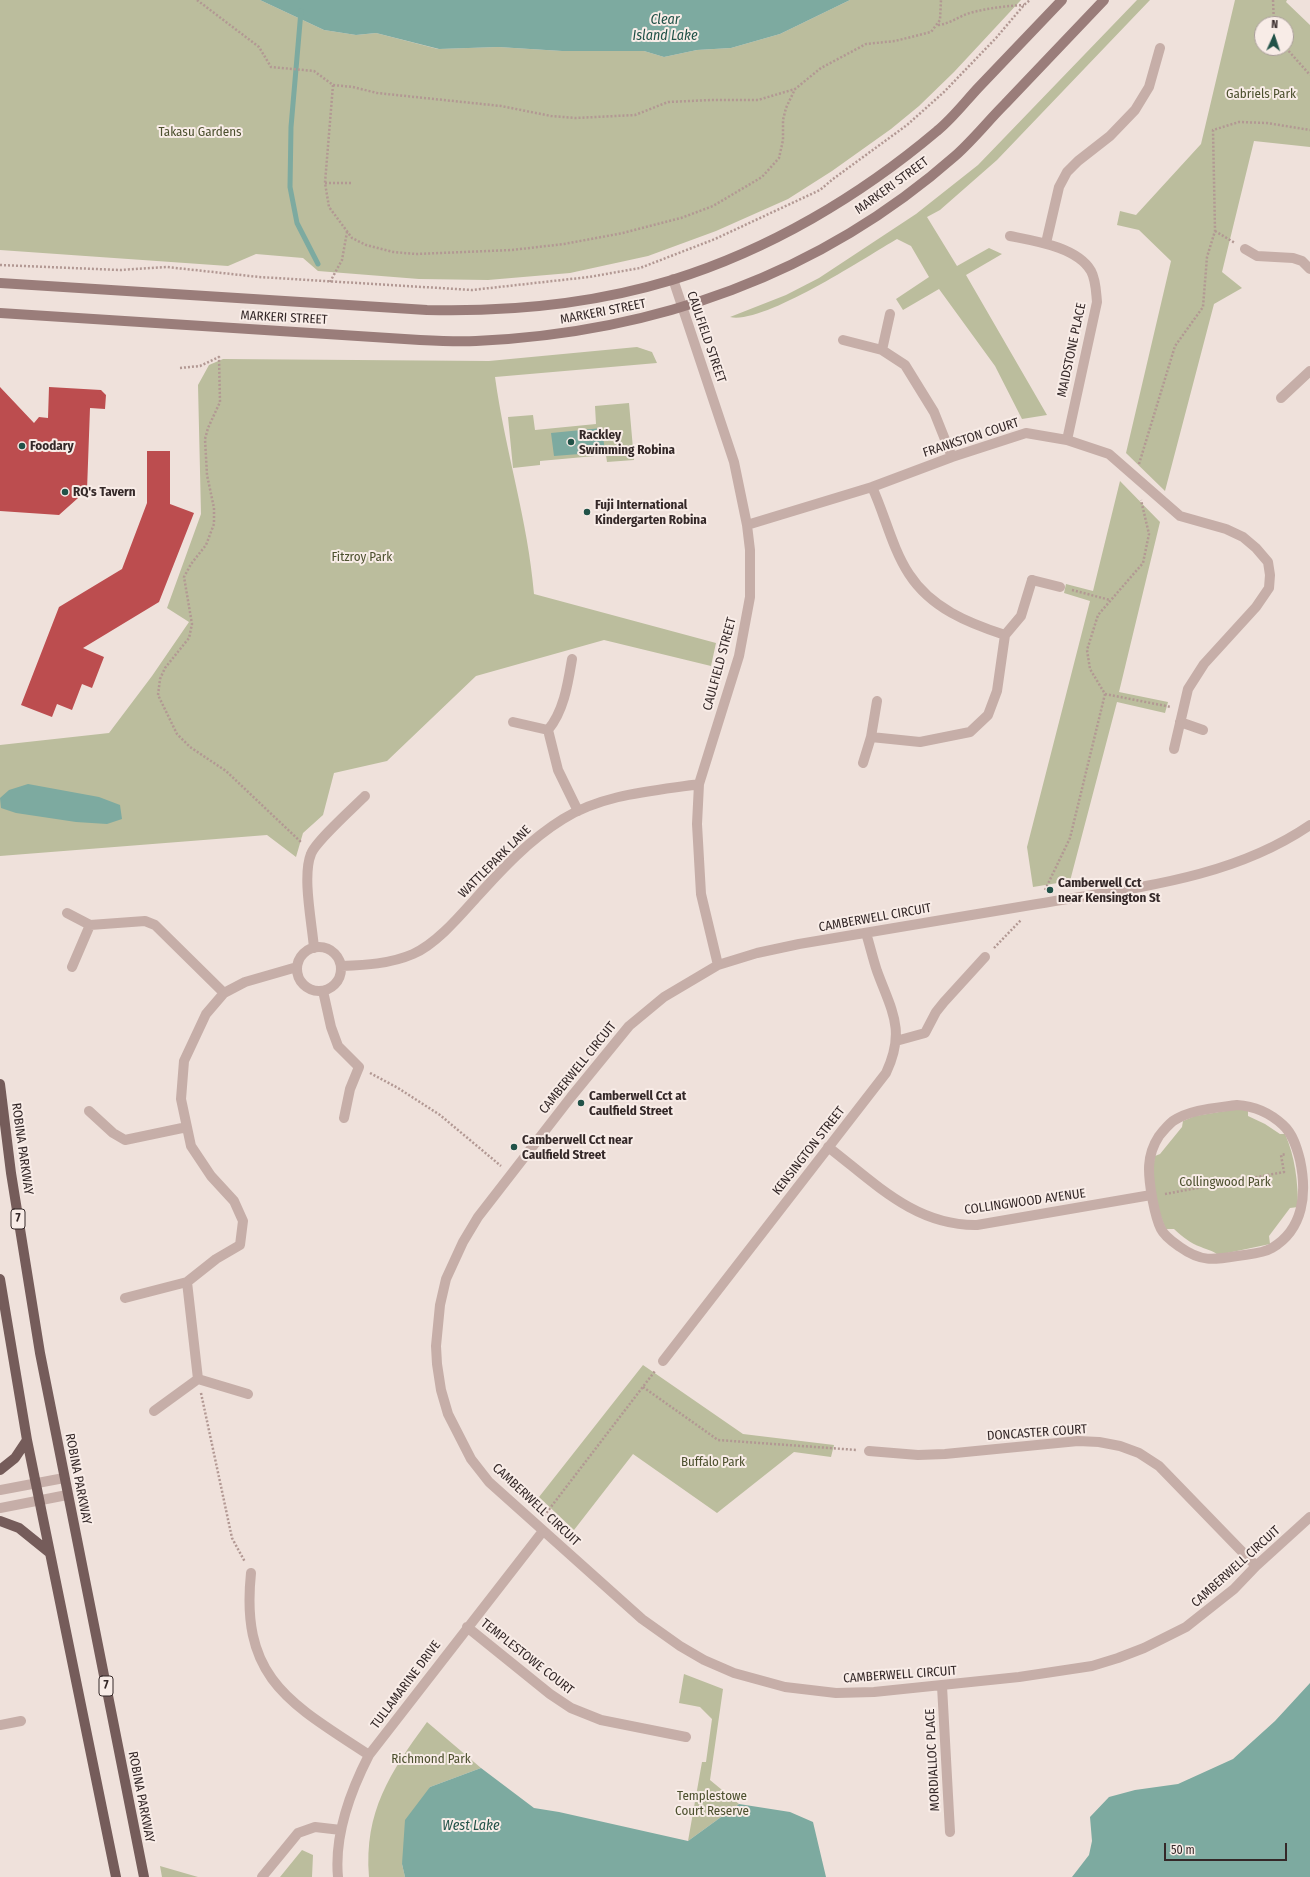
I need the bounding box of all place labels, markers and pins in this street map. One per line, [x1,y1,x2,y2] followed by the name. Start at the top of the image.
[579,427,675,458] place label: Rackley Swimming Robina
[566,437,576,447] marker: Rackley Swimming Robina
[30,438,74,454] place label: Foodary
[17,441,27,451] marker: Foodary
[73,484,136,500] place label: RQ's Tavern
[60,487,70,497] marker: RQ's Tavern
[595,497,707,528] place label: Fuji International Kindergarten Robina
[582,507,592,517] marker: Fuji International Kindergarten Robina
[1058,875,1160,906] place label: Camberwell Cct near Kensington St
[1045,885,1055,895] marker: Camberwell Cct near Kensington St
[589,1088,686,1119] place label: Camberwell Cct at Caulfield Street
[576,1098,586,1108] marker: Camberwell Cct at Caulfield Street
[522,1132,633,1163] place label: Camberwell Cct near Caulfield Street
[509,1142,519,1152] marker: Camberwell Cct near Caulfield Street

